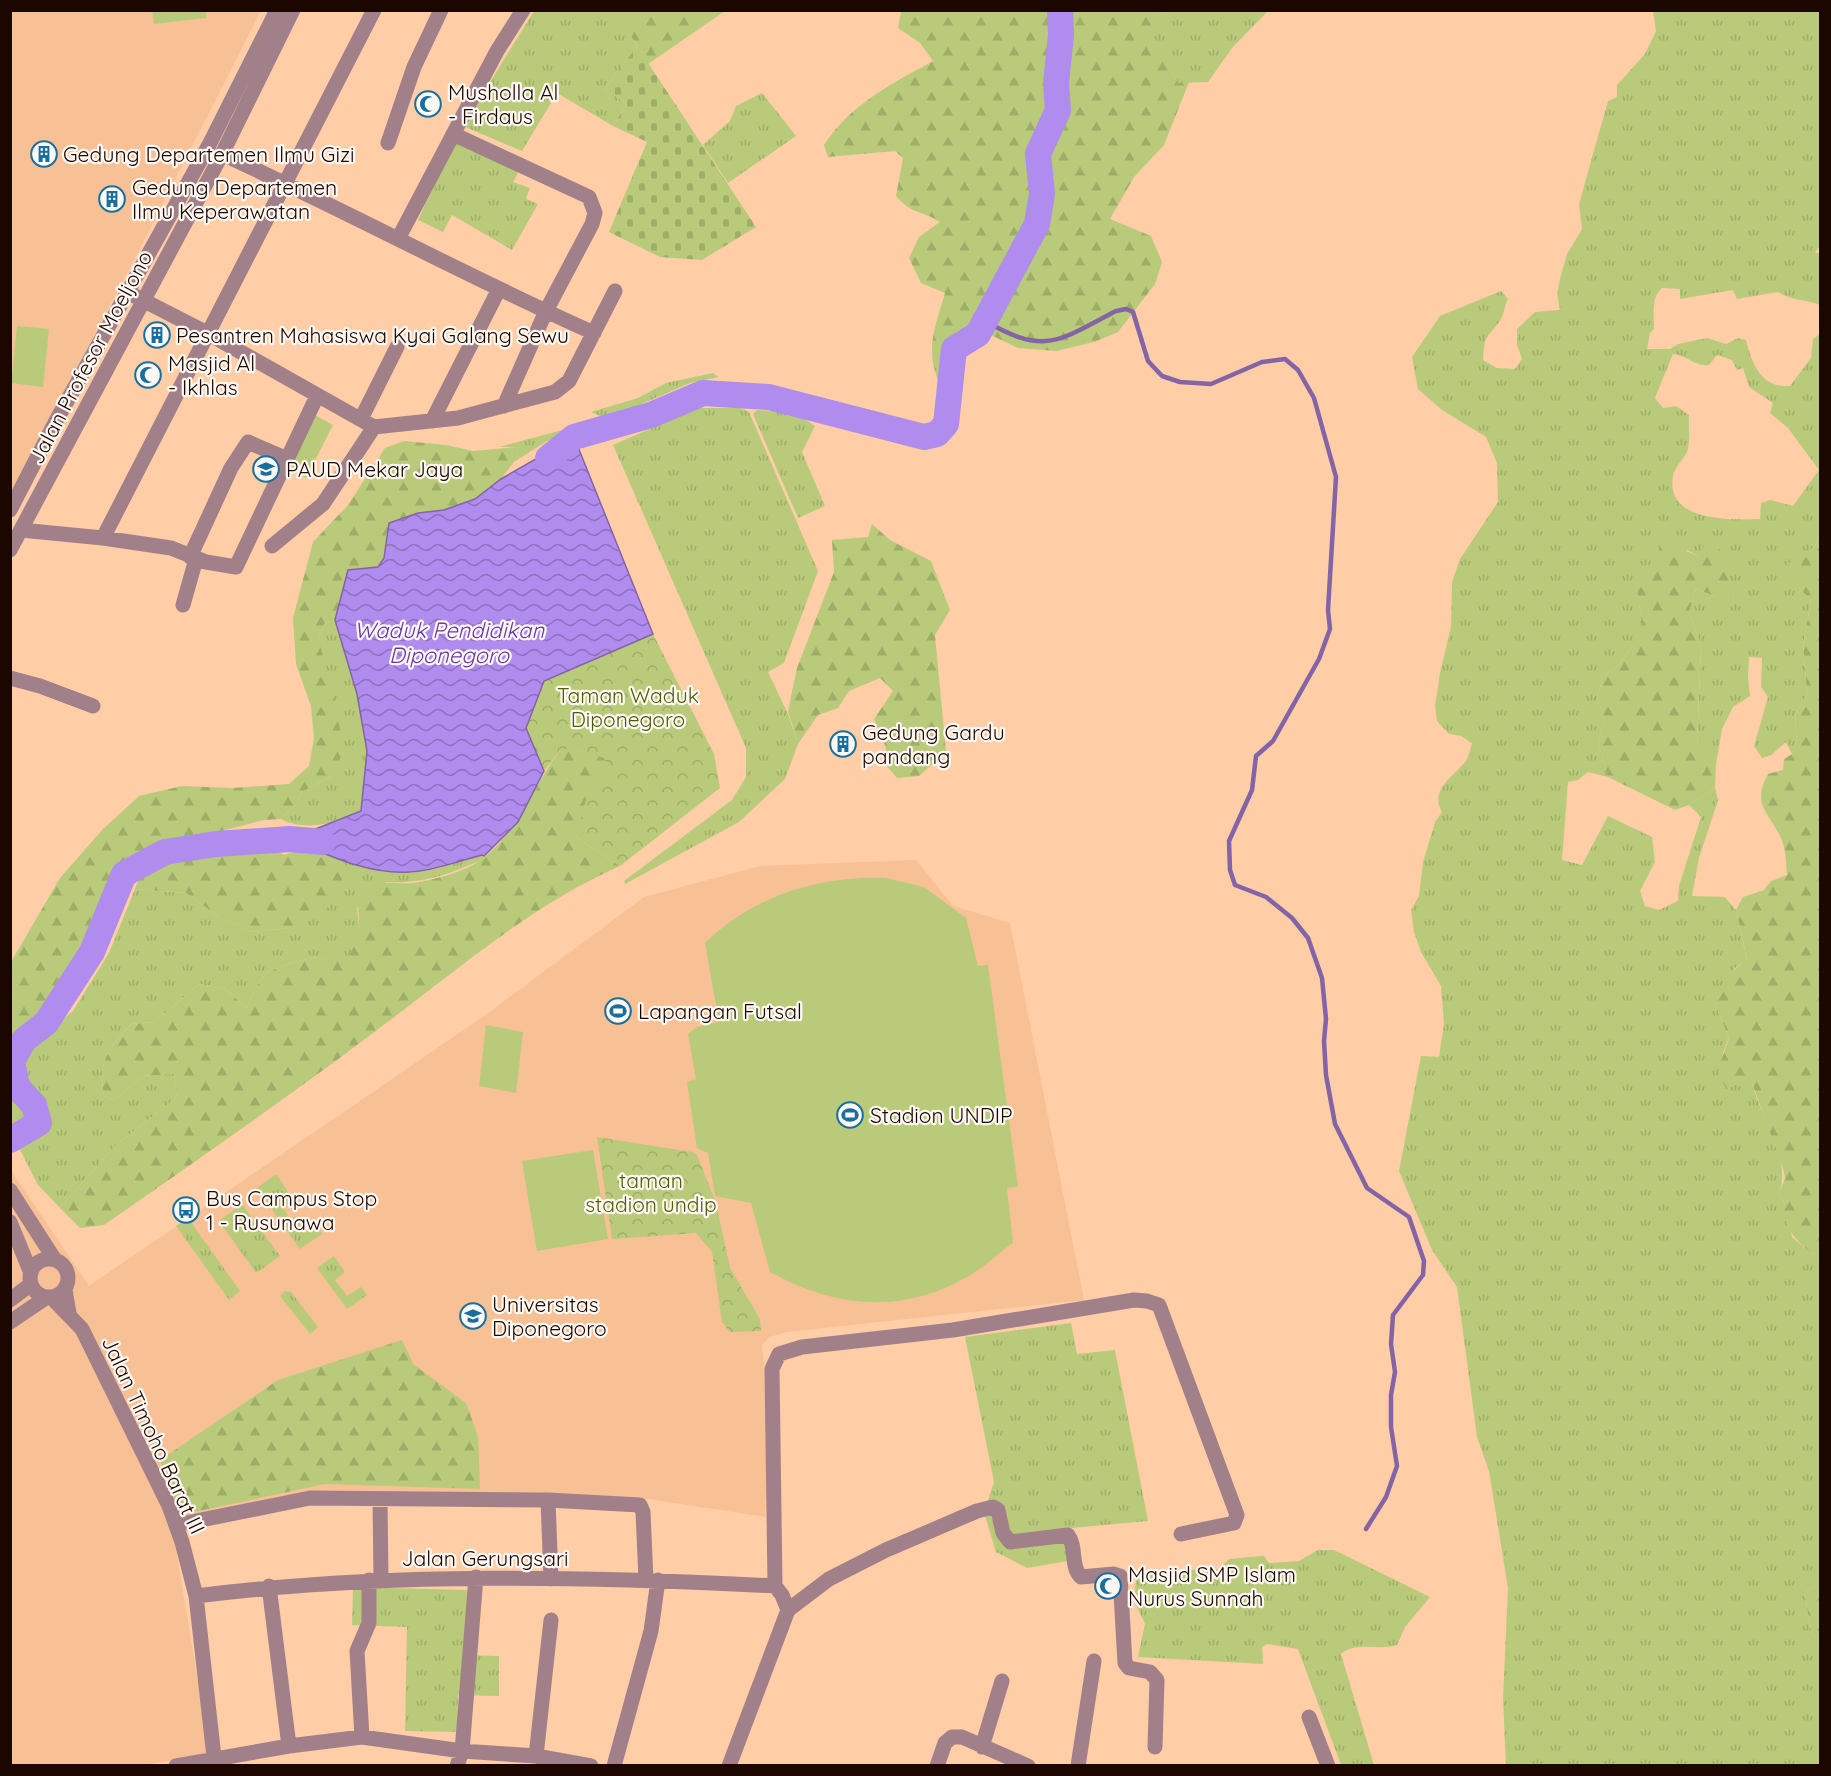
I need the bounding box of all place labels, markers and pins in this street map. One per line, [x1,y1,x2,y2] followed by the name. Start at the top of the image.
[448,79,558,129] place label: Musholla Al - Firdaus
[413,89,443,119] mosque icon: Musholla Al - Firdaus
[29,139,59,169] building icon: Gedung Departemen Ilmu Gizi
[63,141,354,167] place label: Gedung Departemen Ilmu Gizi
[132,174,337,224] place label: Gedung Departemen Ilmu Keperawatan
[97,184,127,214] building icon: Gedung Departemen Ilmu Keperawatan
[142,320,172,350] building icon: Pesantren Mahasiswa Kyai Galang Sewu
[176,322,569,348] place label: Pesantren Mahasiswa Kyai Galang Sewu
[168,350,255,400] place label: Masjid Al - Ikhlas
[133,360,163,390] mosque icon: Masjid Al - Ikhlas
[251,454,281,484] school or university icon: PAUD Mekar Jaya
[286,456,463,482] place label: PAUD Mekar Jaya
[862,719,1005,769] place label: Gedung Gardu pandang
[828,729,858,759] building icon: Gedung Gardu pandang
[603,996,633,1026] sports icon: Lapangan Futsal
[638,998,802,1024] place label: Lapangan Futsal
[835,1100,865,1130] sports icon: Stadion UNDIP
[870,1102,1013,1128] place label: Stadion UNDIP
[206,1185,377,1235] place label: Bus Campus Stop 1 - Rusunawa
[171,1195,201,1225] bus stop icon: Bus Campus Stop 1 - Rusunawa
[492,1291,607,1341] place label: Universitas Diponegoro
[458,1301,488,1331] school or university icon: Universitas Diponegoro
[1128,1561,1296,1611] place label: Masjid SMP Islam Nurus Sunnah
[1093,1571,1123,1601] mosque icon: Masjid SMP Islam Nurus Sunnah

